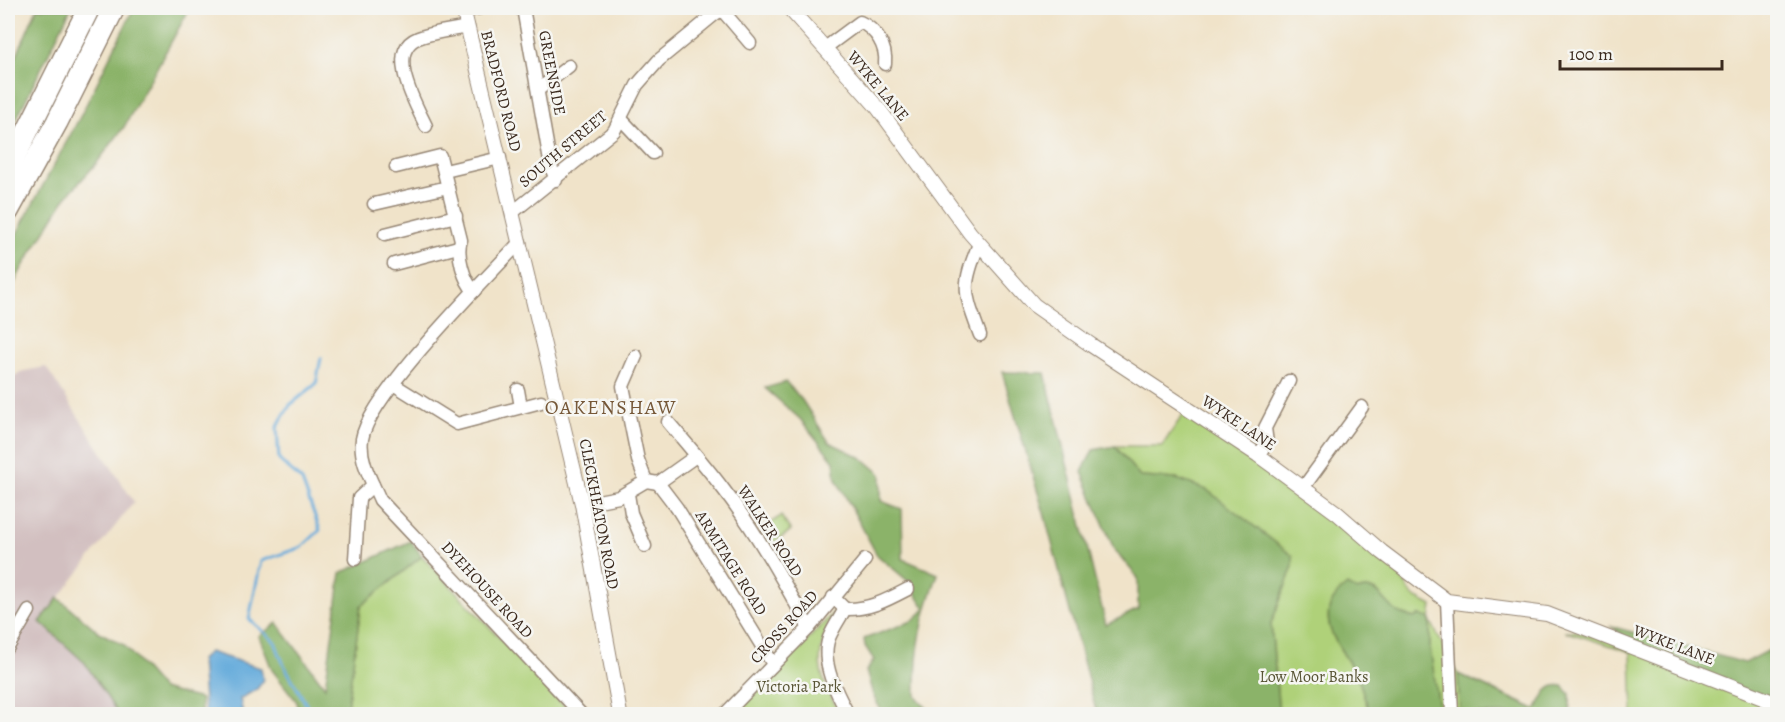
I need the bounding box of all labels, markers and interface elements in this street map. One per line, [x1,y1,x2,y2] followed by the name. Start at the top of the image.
[475,28,527,154] street label: BRADFORD ROAD
[533,29,571,117] street label: GREENSIDE
[1560,33,1722,71] scale bar
[1569,42,1613,66] text: 100 m
[841,45,914,126] street label: WYKE LANE
[514,105,612,192] street label: SOUTH STREET
[1197,389,1281,456] street label: WYKE LANE
[545,394,677,421] district label: OAKENSHAW
[574,437,624,591] street label: CLECKHEATON ROAD
[732,480,808,581] street label: WALKER ROAD
[689,505,772,620] street label: ARMITAGE ROAD
[436,537,538,643] street label: DYEHOUSE ROAD
[745,585,823,669] street label: CROSS ROAD
[1629,619,1718,671] street label: WYKE LANE
[1260,666,1368,688] park label: Low Moor Banks
[756,676,842,698] park label: Victoria Park

